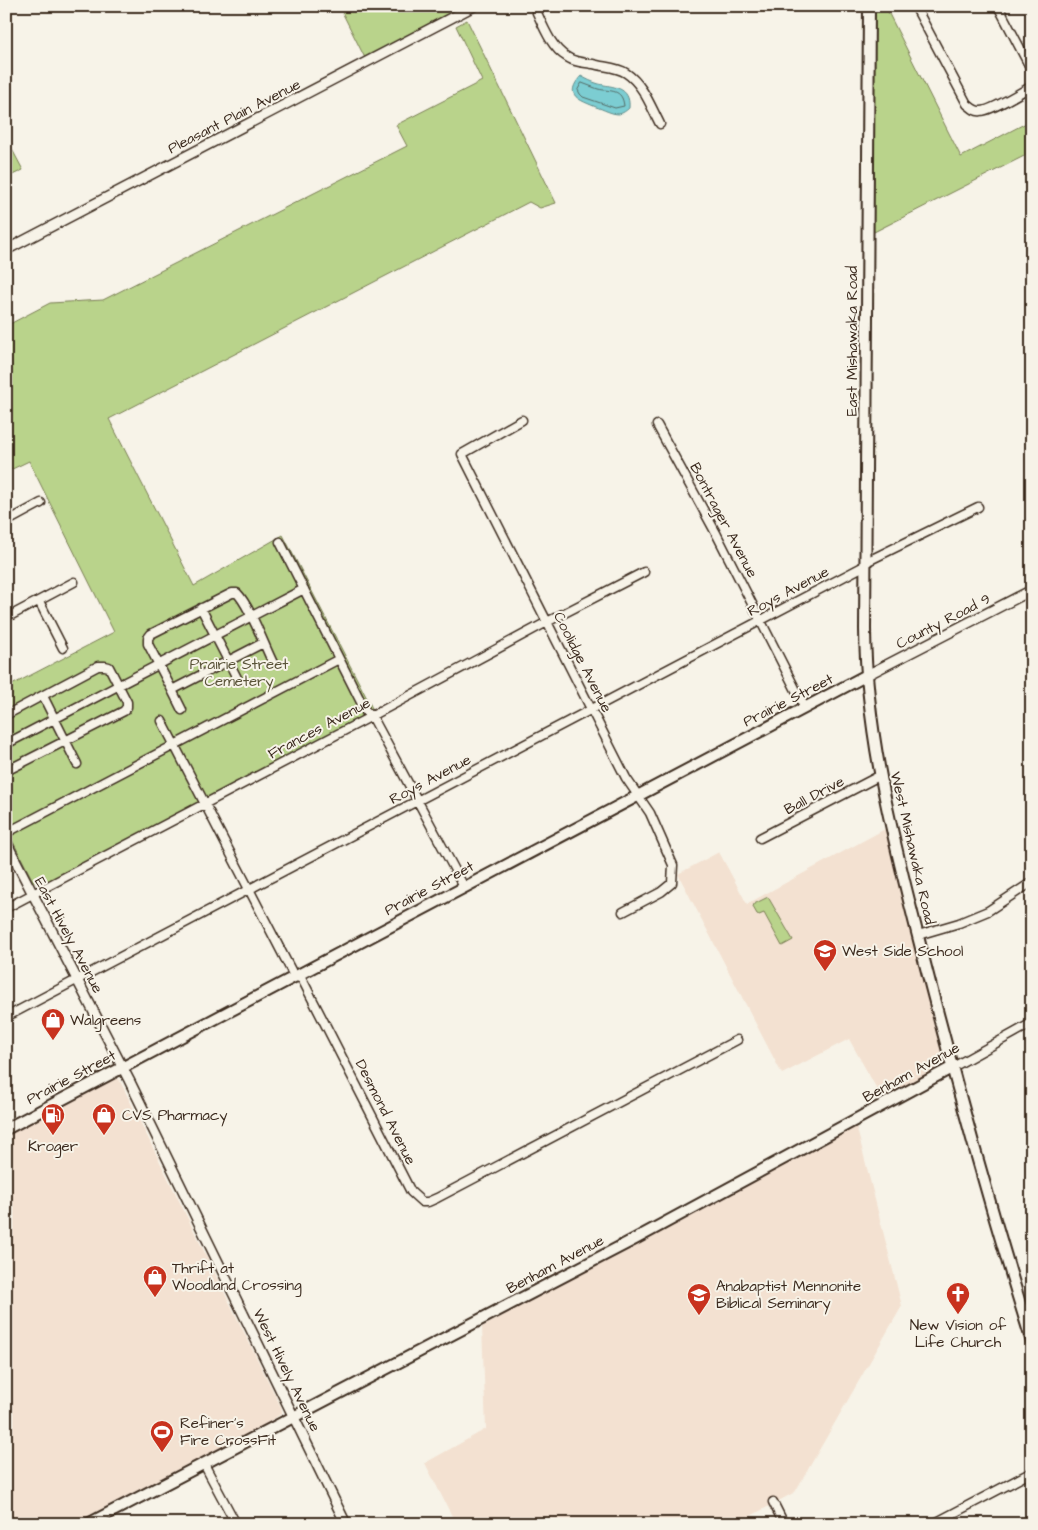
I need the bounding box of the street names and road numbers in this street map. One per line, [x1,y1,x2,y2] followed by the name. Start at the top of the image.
[164,74,304,159] street label: Pleasant Plain Avenue
[842,265,863,416] street label: East Mishawaka Road
[683,459,763,582] street label: Bontrager Avenue
[744,561,833,623] street label: Roys Avenue
[892,589,995,655] street label: County Road 9
[547,608,617,717] street label: Coolidge Avenue
[739,669,837,732] street label: Prairie Street
[264,692,374,764] street label: Frances Avenue
[386,749,475,811] street label: Roys Avenue
[885,770,940,927] street label: West Mishawaka Road
[781,771,848,820] street label: Ball Drive
[381,856,478,921] street label: Prairie Street
[28,873,108,997] street label: East Hively Avenue
[859,1037,963,1108] street label: Benham Avenue
[23,1045,120,1110] street label: Prairie Street
[350,1056,421,1168] street label: Desmond Avenue
[503,1230,608,1299] street label: Benham Avenue
[247,1305,325,1436] street label: West Hively Avenue

